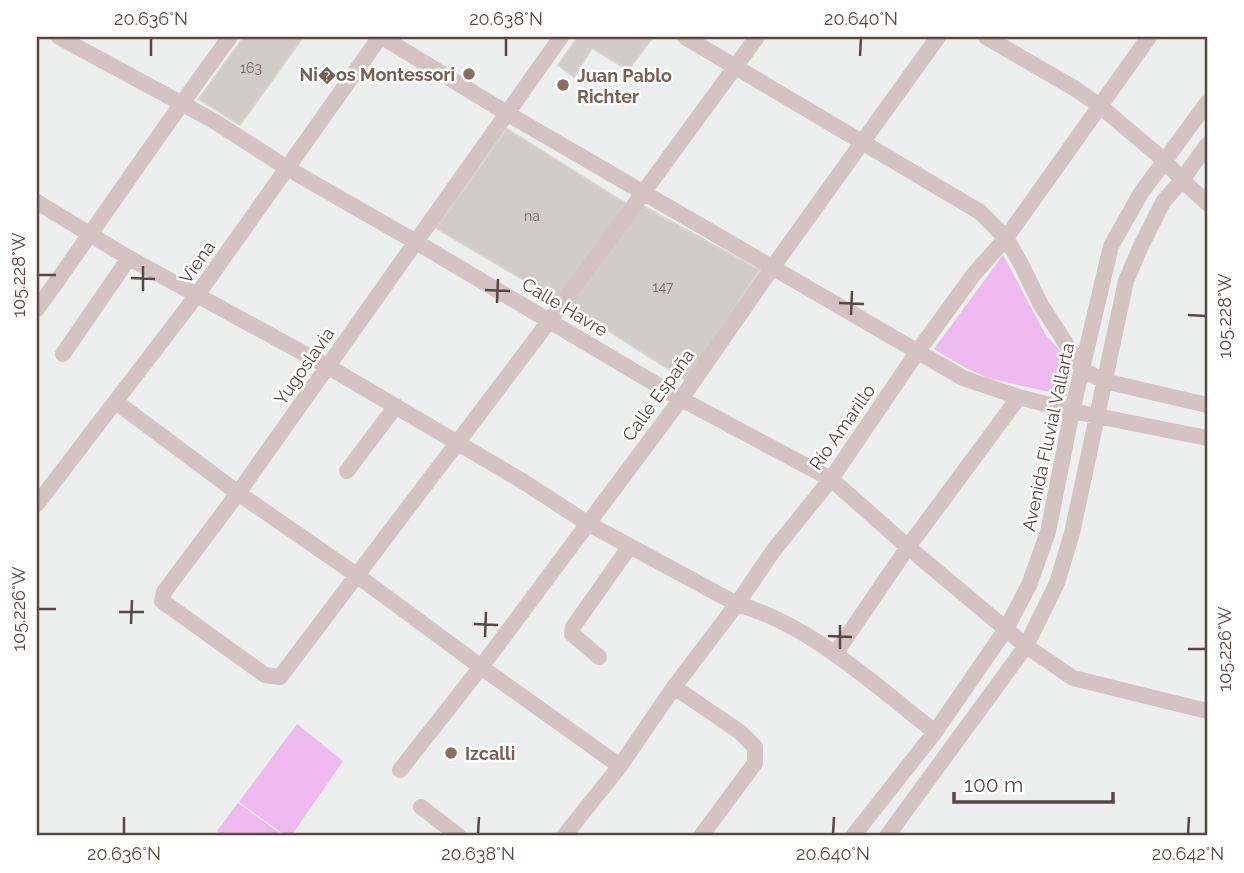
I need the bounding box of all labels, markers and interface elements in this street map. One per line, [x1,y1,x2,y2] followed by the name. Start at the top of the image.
[114,8,188,29] text: 20.636°N
[469,8,543,29] text: 20.638°N
[824,8,898,29] text: 20.640°N
[240,60,262,76] house number: 163
[300,64,455,85] place label: Ni�os Montessori
[577,65,672,107] place label: Juan Pablo Richter
[461,66,477,82] marker: Ni�os Montessori
[555,77,571,93] marker: Juan Pablo Richter
[524,208,540,224] house number: na
[8,232,29,317] text: 105.228°W
[175,237,219,287] street label: Viena
[518,273,612,341] street label: Calle Havre
[1214,273,1235,358] text: 105.228°W
[652,279,674,295] house number: 147
[270,323,338,409] street label: Yugoslavia
[1018,341,1078,533] street label: Avenida Fluvial Vallarta
[618,345,698,445] street label: Calle España
[805,380,879,474] street label: Río Amarillo
[8,566,29,652] text: 105.226°W
[1214,606,1235,692] text: 105.226°W
[465,743,515,764] place label: Izcalli
[443,745,459,761] marker: Izcalli
[954,761,1113,805] scale bar
[964,772,1023,797] text: 100 m
[87,843,161,864] text: 20.636°N
[441,843,515,864] text: 20.638°N
[796,843,870,864] text: 20.640°N
[1152,843,1224,864] text: 20.642°N

